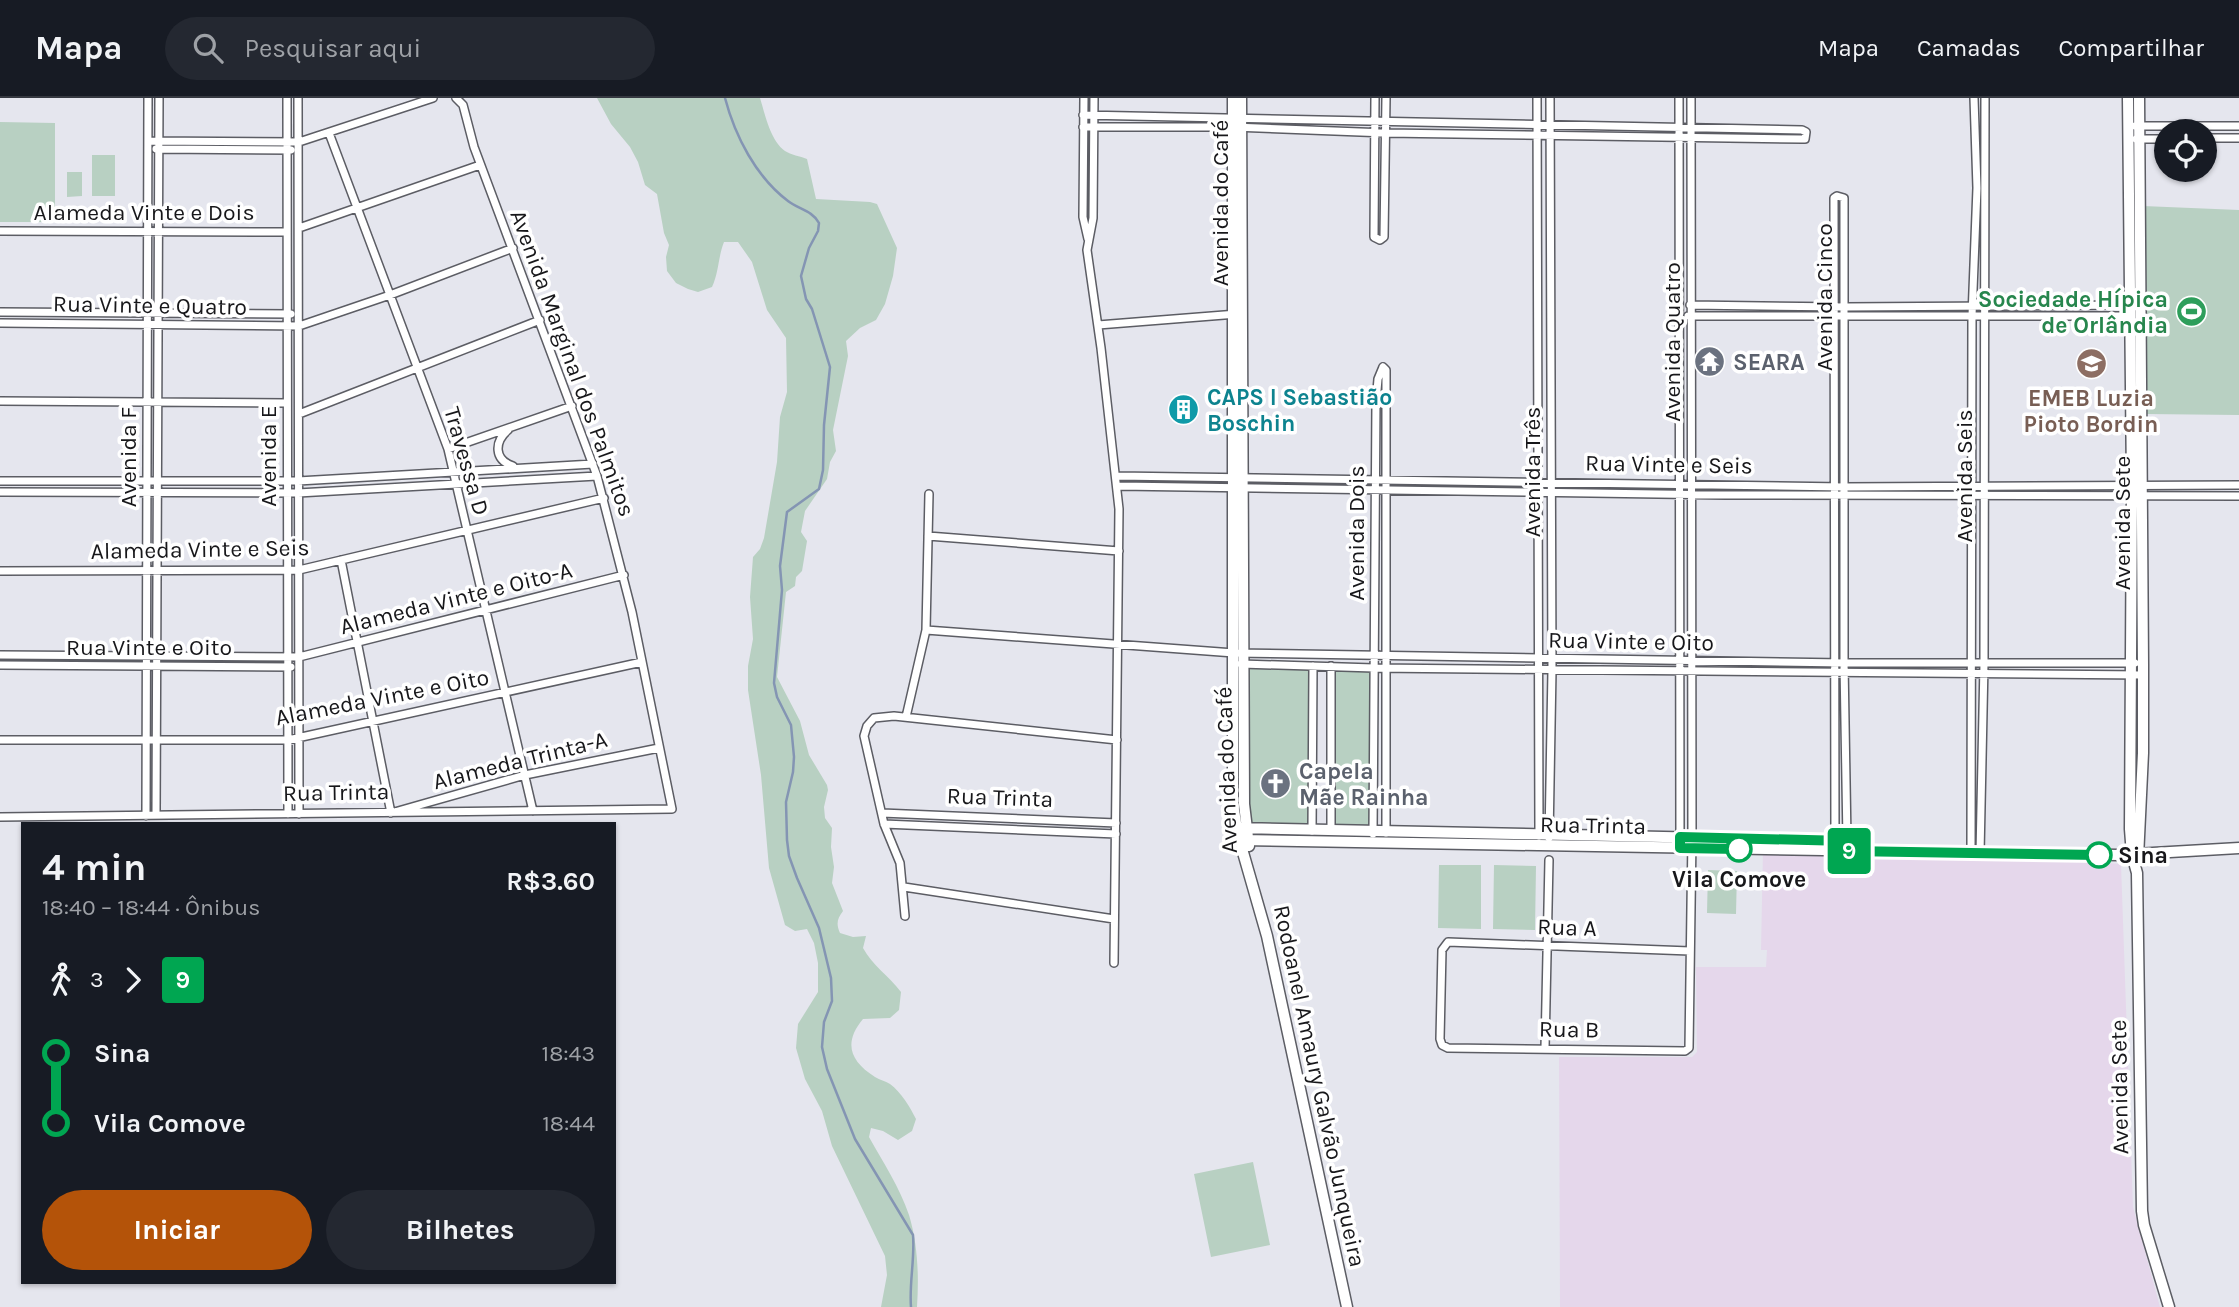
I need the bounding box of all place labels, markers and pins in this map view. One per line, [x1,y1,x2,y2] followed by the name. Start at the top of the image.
[1978,286,2168,339] place label: Sociedade Hípica de Orlândia
[2174,295,2208,329] sports icon: Sociedade Hípica de Orlândia
[1693,345,1727,379] temple icon: SEARA
[2074,347,2108,381] school or university icon: EMEB Luzia Pioto Bordin
[1733,349,1805,376] place label: SEARA
[1207,384,1392,437] place label: CAPS I Sebastião Boschin
[2024,385,2158,438] place label: EMEB Luzia Pioto Bordin
[1167,393,1201,427] building icon: CAPS I Sebastião Boschin
[1299,758,1429,811] place label: Capela Mãe Rainha
[1259,767,1293,801] church icon: Capela Mãe Rainha
[1726,836,1752,862] marker: Vila Comove
[2086,842,2112,868] marker: Sina
[2118,842,2168,869] place label: Sina
[1672,866,1806,893] place label: Vila Comove

